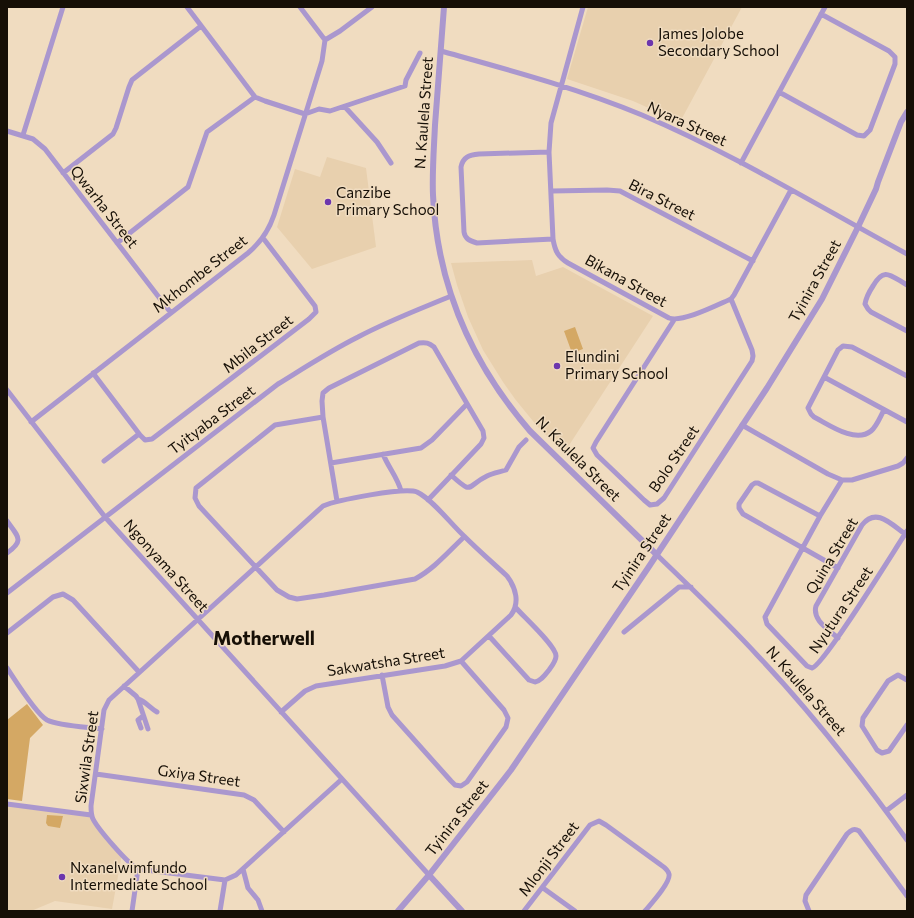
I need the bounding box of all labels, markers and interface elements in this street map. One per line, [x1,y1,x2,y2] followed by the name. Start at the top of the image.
[658,24,779,59] place label: James Jolobe Secondary School
[645,38,655,48] marker: James Jolobe Secondary School
[410,56,436,170] street label: N. Kaulela Street
[645,97,730,149] street label: Nyara Street
[67,162,143,251] street label: Qwarha Street
[626,175,699,224] street label: Bira Street
[336,183,439,218] place label: Canzibe Primary School
[323,197,333,207] marker: Canzibe Primary School
[148,231,250,316] street label: Mkhombe Street
[784,236,844,325] street label: Tyinira Street
[582,250,671,310] street label: Bikana Street
[219,310,296,376] street label: Mbila Street
[565,347,668,382] place label: Elundini Primary School
[552,361,562,371] marker: Elundini Primary School
[165,381,258,458] street label: Tyityaba Street
[533,412,625,504] street label: N. Kaulela Street
[644,422,702,495] street label: Bolo Street
[608,509,674,595] street label: Tyinira Street
[801,514,861,597] street label: Quina Street
[120,515,213,615] street label: Ngonyama Street
[804,563,876,656] street label: Nyutura Street
[213,626,315,649] district label: Motherwell
[763,642,851,739] street label: N. Kaulela Street
[326,643,446,679] street label: Sakwatsha Street
[71,709,101,804] street label: Sixwila Street
[157,760,242,790] street label: Gxiya Street
[421,776,492,859] street label: Tyinira Street
[514,818,582,899] street label: Mlonji Street
[70,858,207,893] place label: Nxanelwimfundo Intermediate School
[57,872,67,882] marker: Nxanelwimfundo Intermediate School

